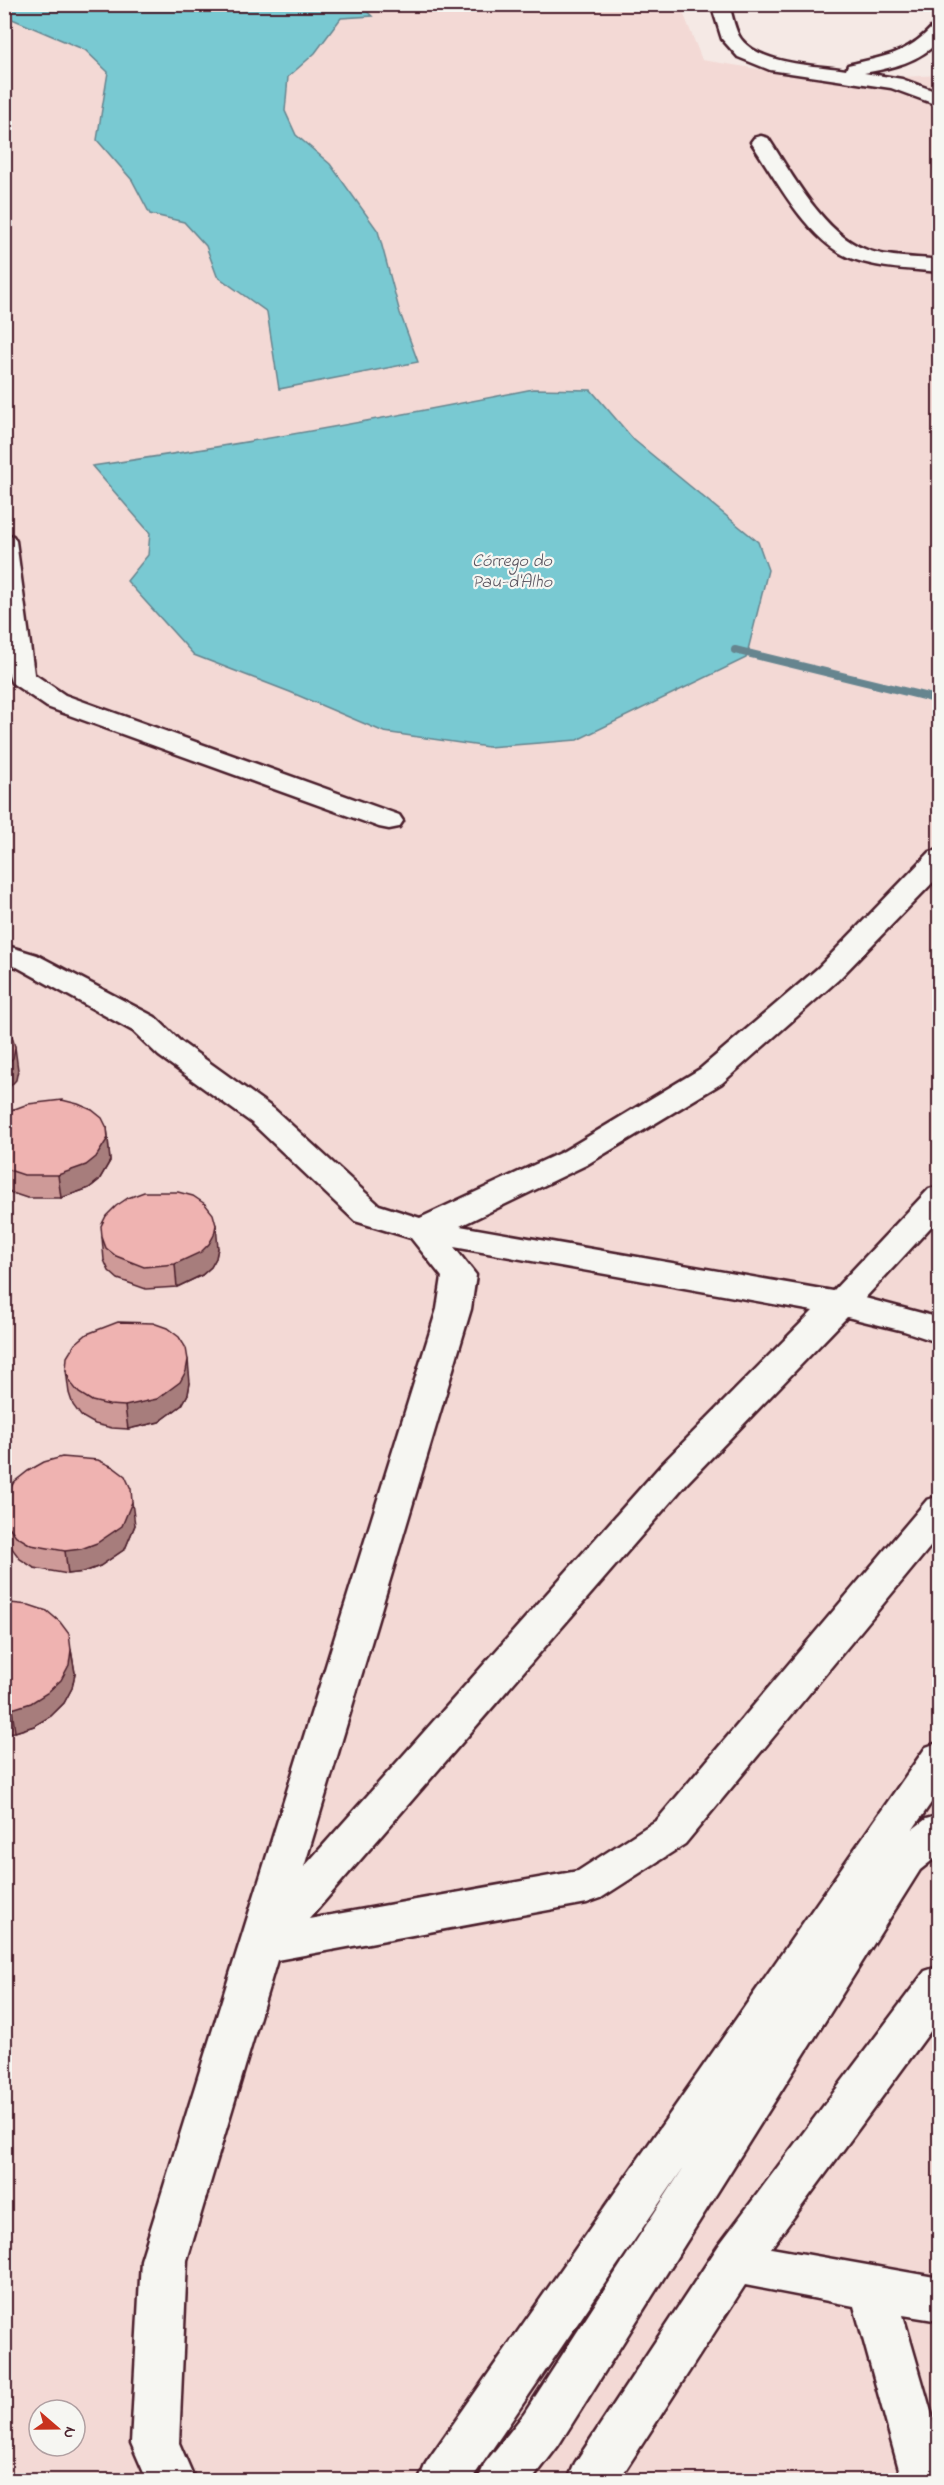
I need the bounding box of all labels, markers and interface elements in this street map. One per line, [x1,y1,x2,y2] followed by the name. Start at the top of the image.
[472,549,553,596] water label: Córrego do Pau-d'Alho
[27,2398,87,2458] north arrow
[56,2423,82,2442] text: N

